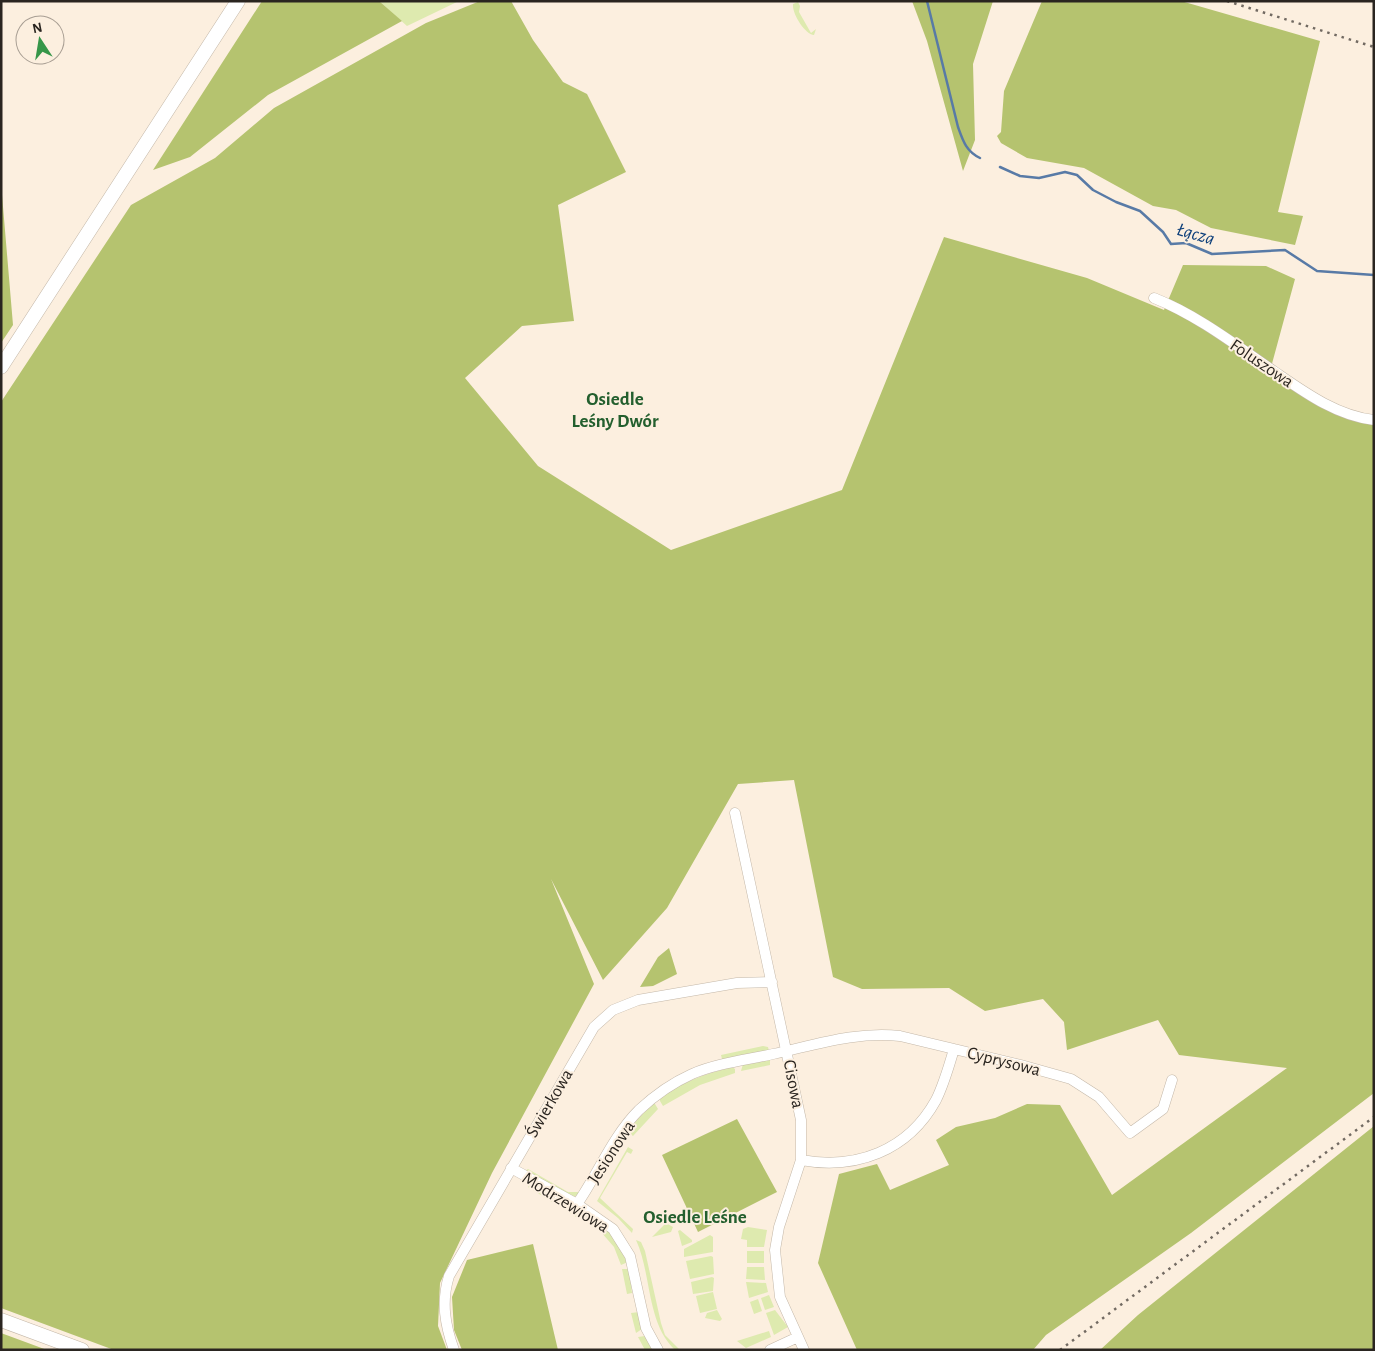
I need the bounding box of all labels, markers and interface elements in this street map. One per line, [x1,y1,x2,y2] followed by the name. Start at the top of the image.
[15,15,65,65] north arrow
[31,20,44,36] text: N
[1175,220,1217,249] water label: Łącza
[1226,336,1296,391] street label: Foluszowa
[571,390,659,431] district label: Osiedle Leśny Dwór
[965,1044,1042,1080] street label: Cyprysowa
[779,1058,807,1110] street label: Cisowa
[521,1065,577,1141] street label: Świerkowa
[585,1118,639,1187] street label: Jesionowa
[519,1169,612,1237] street label: Modrzewiowa
[643,1208,747,1227] district label: Osiedle Leśne

